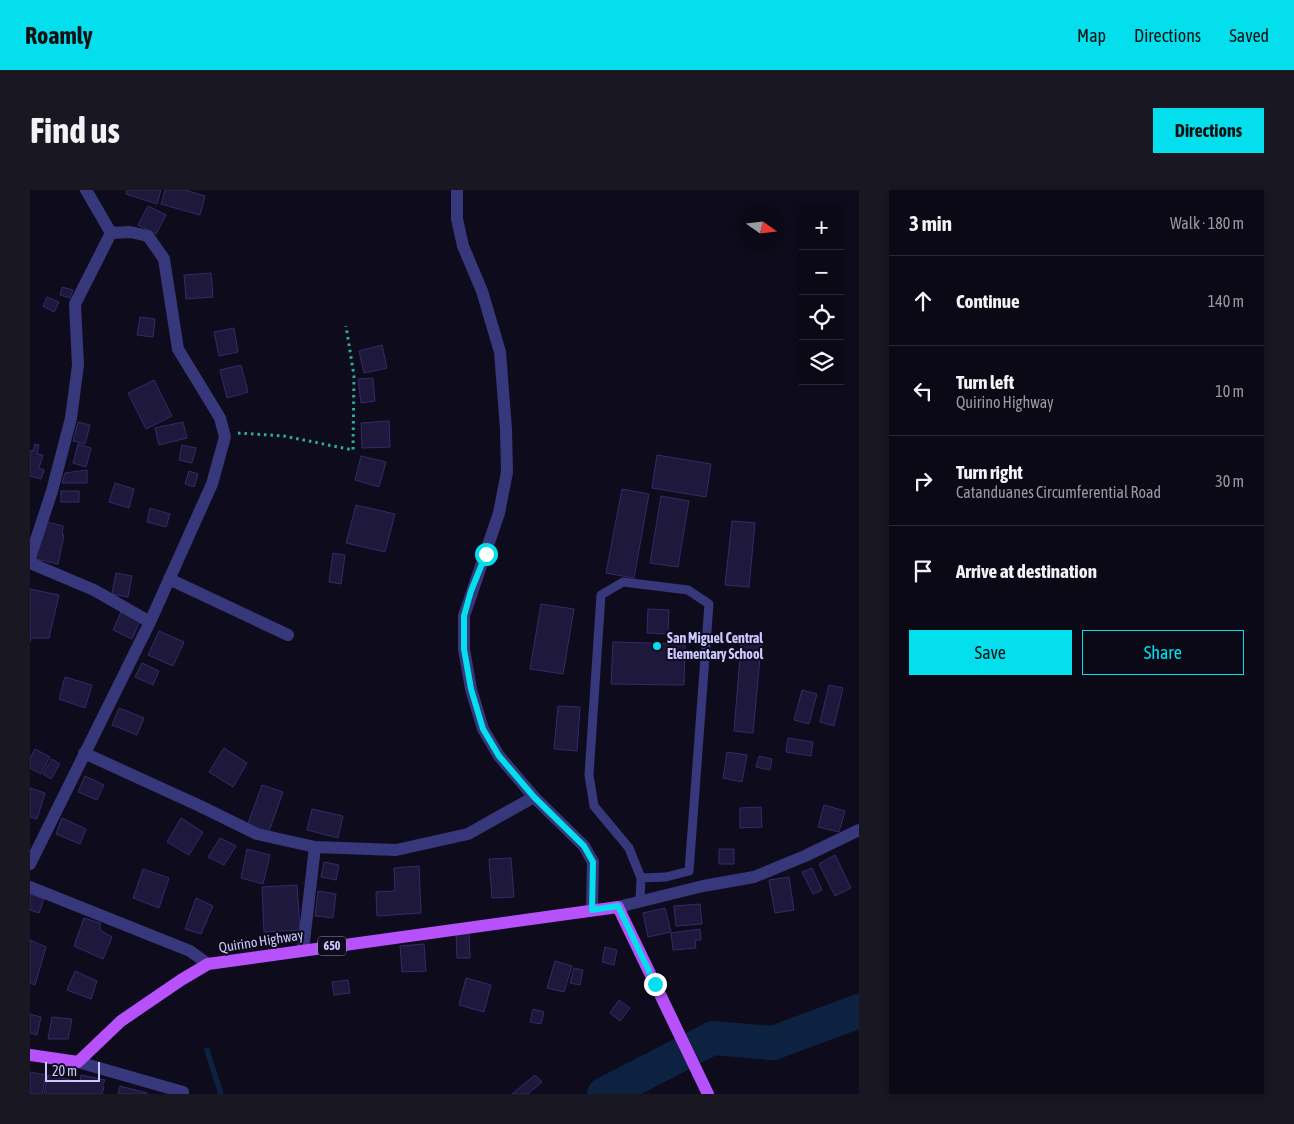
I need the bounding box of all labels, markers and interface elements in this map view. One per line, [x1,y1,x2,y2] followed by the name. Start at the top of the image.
[25,22,93,49] text: Roamly
[1077,25,1106,46] text: Map
[1134,25,1201,46] text: Directions
[1229,25,1269,46] text: Saved
[1153,108,1264,153] button: Directions
[30,110,120,150] text: Find us
[739,205,784,250] north arrow
[799,205,844,385] map controls
[799,205,844,250] button: +
[909,211,952,235] text: 3 min
[1170,214,1244,232] text: Walk · 180 m
[799,250,844,295] button: −
[909,287,937,315] icon: ahead
[956,290,1020,312] text: Continue
[1208,292,1244,310] text: 140 m
[799,295,844,340] button: locate
[799,340,844,385] button: layers
[956,371,1014,393] text: Turn left
[909,377,937,405] icon: left
[1215,382,1244,400] text: 10 m
[956,393,1054,411] text: Quirino Highway
[956,461,1023,483] text: Turn right
[909,467,937,495] icon: right
[1215,472,1244,490] text: 30 m
[956,483,1161,501] text: Catanduanes Circumferential Road
[475,543,498,566] route start
[909,557,937,585] icon: arrive
[956,560,1097,582] text: Arrive at destination
[667,630,763,662] place label: San Miguel Central Elementary School
[909,630,1072,675] button: Save
[1082,630,1244,675] button: Share
[651,640,663,652] marker: San Miguel Central Elementary School
[218,926,305,956] street label: Quirino Highway
[318,936,346,956] road number: 650
[644,973,667,996] route end
[45,1059,100,1082] scale bar
[52,1063,77,1079] text: 20 m

